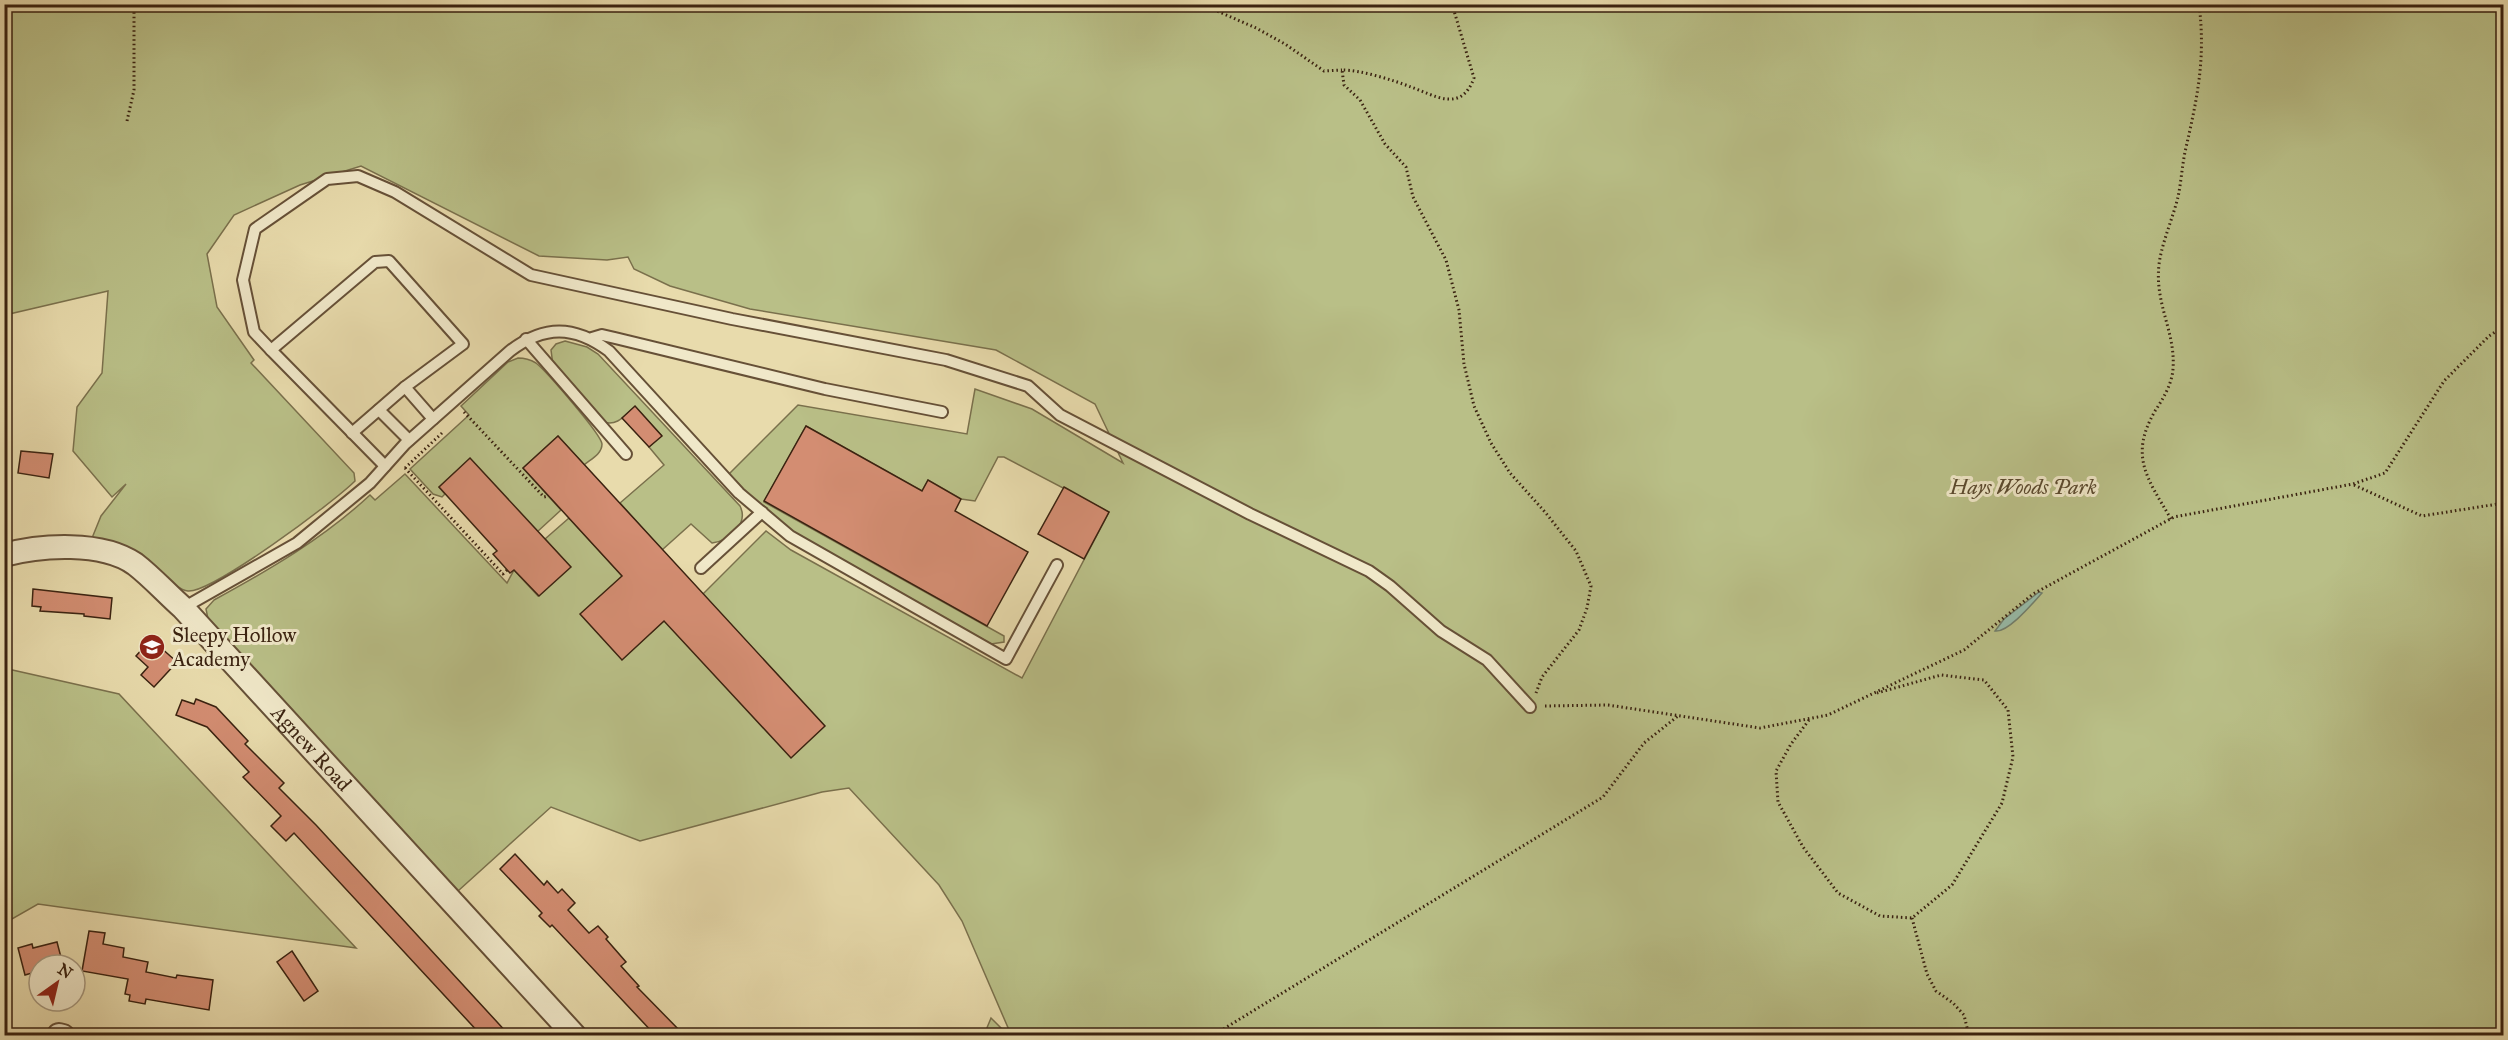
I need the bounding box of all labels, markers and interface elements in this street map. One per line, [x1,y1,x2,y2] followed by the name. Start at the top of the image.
[1948,474,2097,500] park label: Hays Woods Park
[171,622,296,672] place label: Sleepy Hollow Academy
[137,632,167,662] school or university icon: Sleepy Hollow Academy
[265,699,358,797] street label: Agnew Road
[27,953,87,1013] north arrow
[54,959,76,983] text: N

